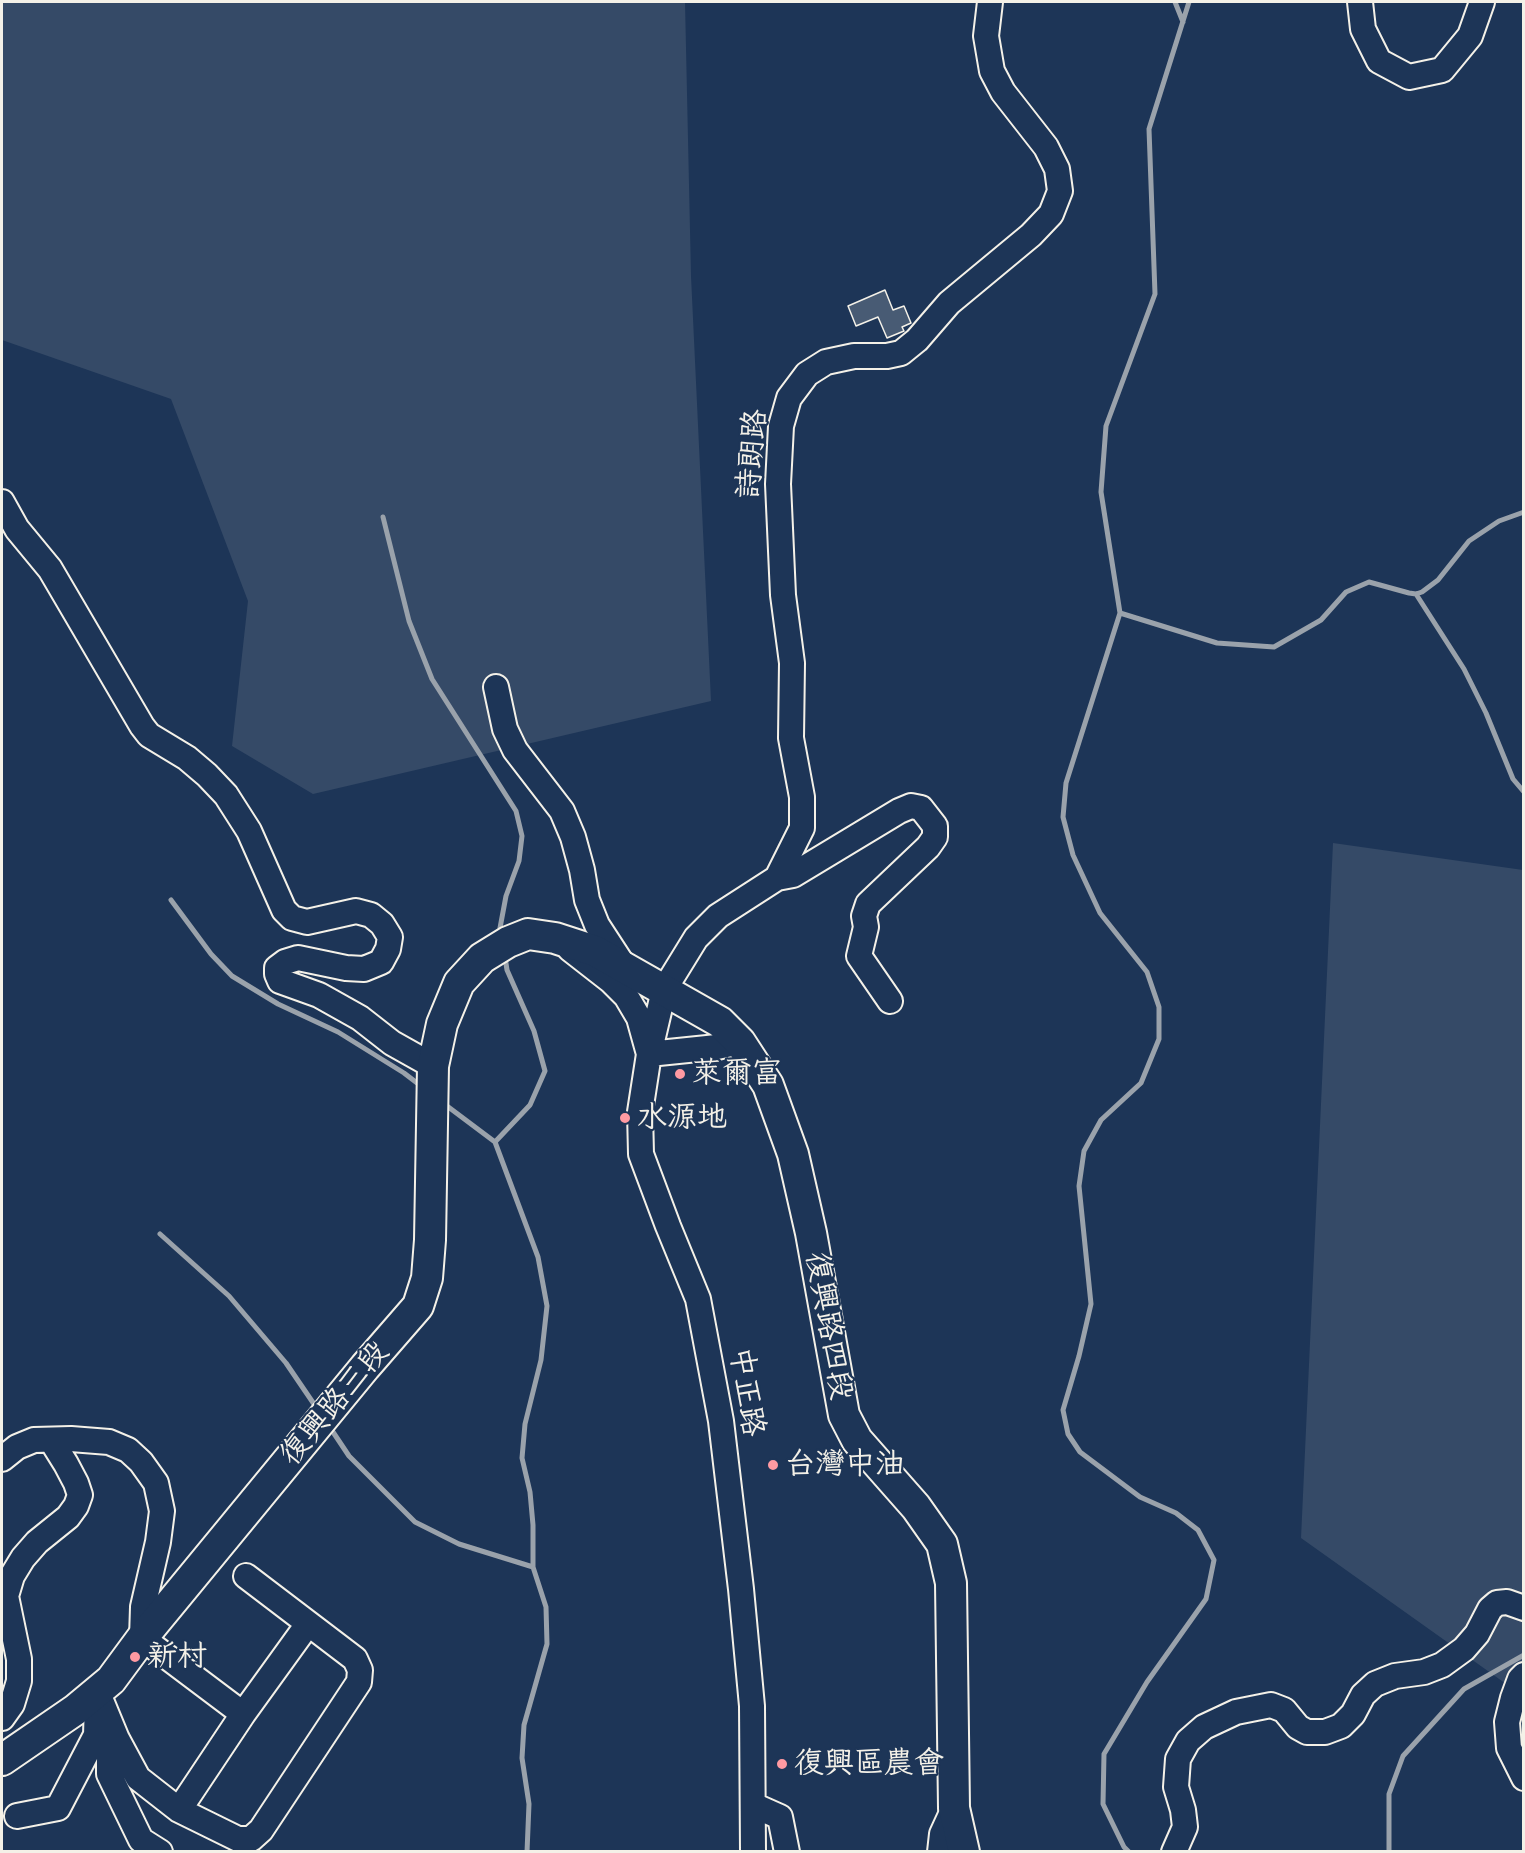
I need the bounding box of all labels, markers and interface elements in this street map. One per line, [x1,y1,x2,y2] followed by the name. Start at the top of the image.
[731,408,775,500] street label: 詩朗路
[692,1056,782,1092] place label: 萊爾富
[673,1067,687,1081] marker: 萊爾富
[637,1100,727,1136] place label: 水源地
[618,1111,632,1125] marker: 水源地
[797,1249,859,1403] street label: 復興路四段
[273,1335,397,1473] street label: 復興路三段
[721,1345,771,1439] street label: 中正路
[785,1447,905,1483] place label: 台灣中油
[766,1458,780,1472] marker: 台灣中油
[147,1639,207,1675] place label: 新村
[128,1650,142,1664] marker: 新村
[794,1746,944,1782] place label: 復興區農會
[775,1757,789,1771] marker: 復興區農會

